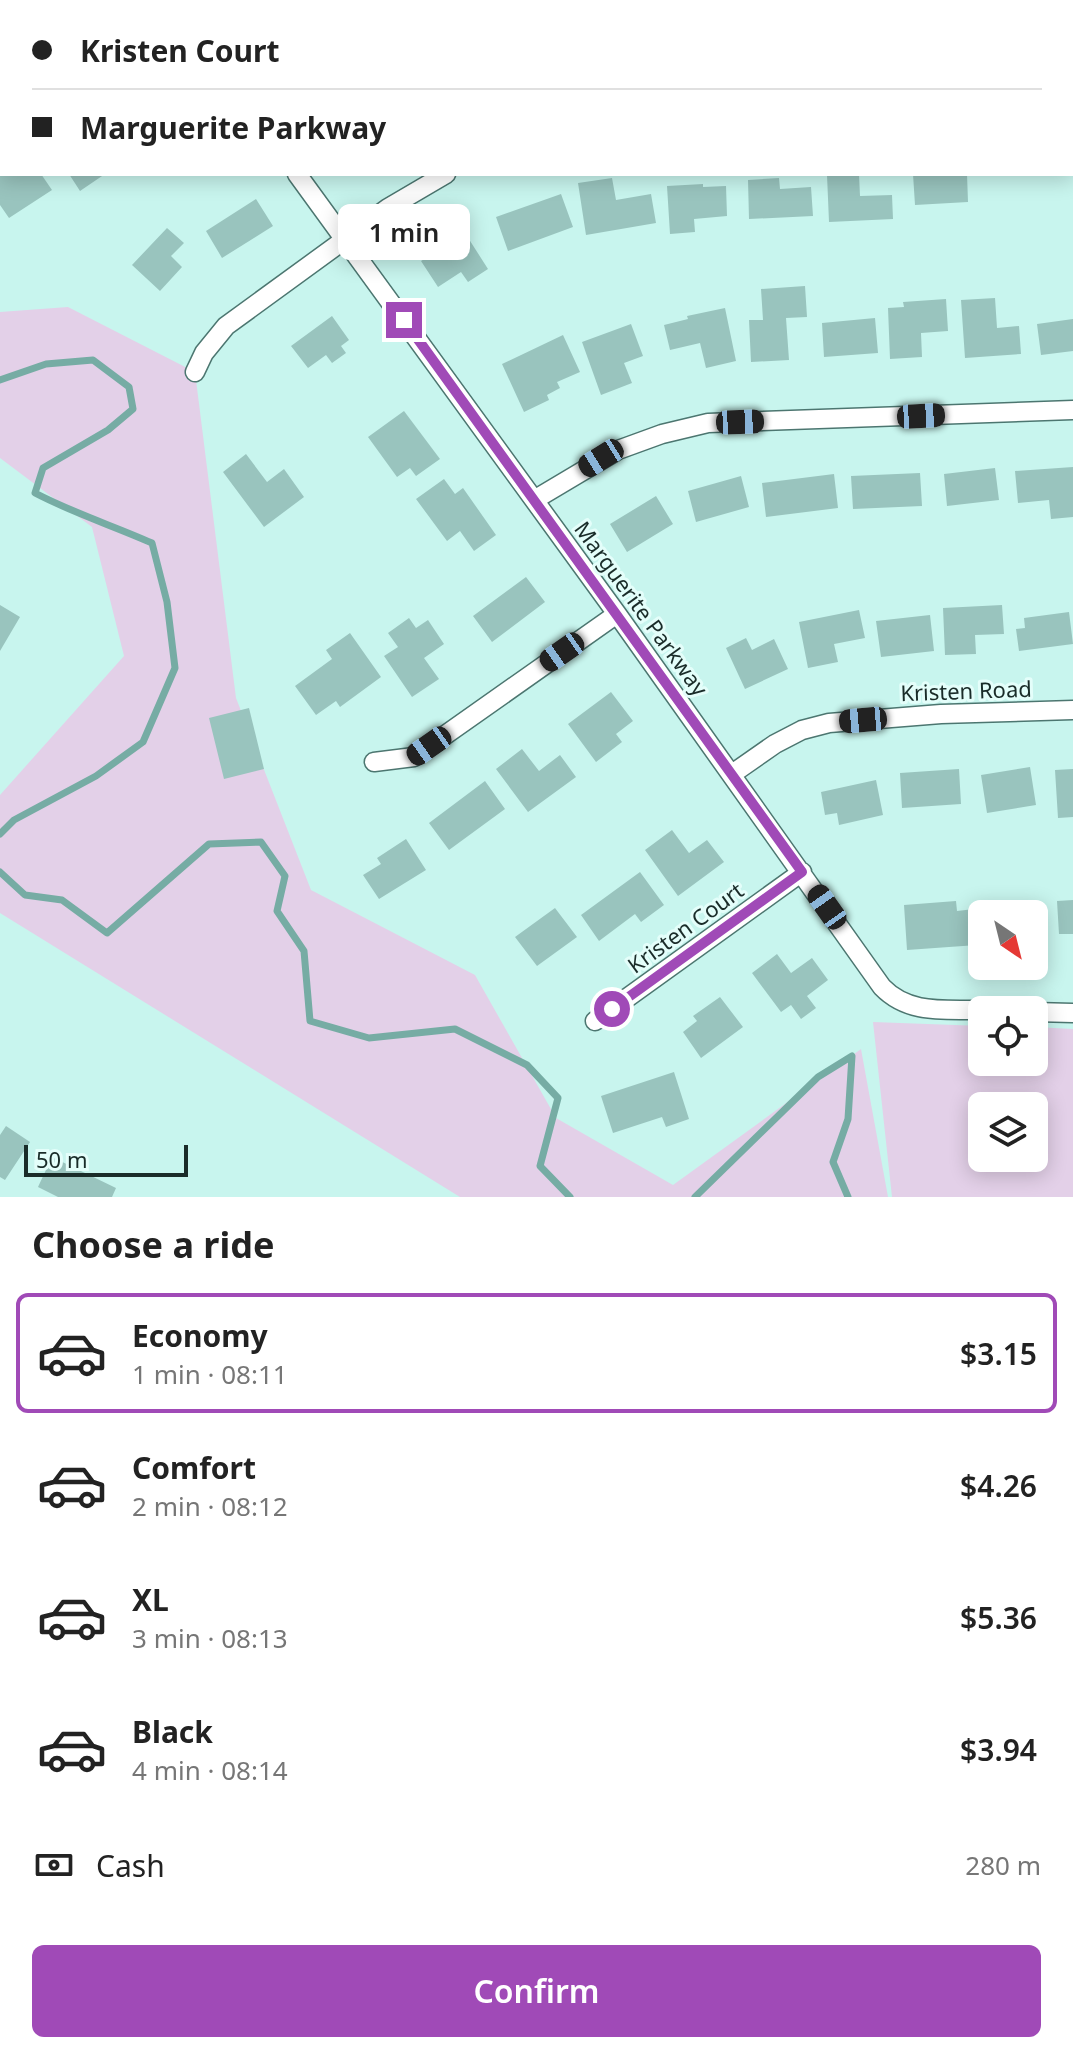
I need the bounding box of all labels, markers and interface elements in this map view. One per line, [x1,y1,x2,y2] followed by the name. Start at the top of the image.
[80,30,280,71] text: Kristen Court
[80,107,386,148] text: Marguerite Parkway
[338,204,470,260] callout: 1 min
[369,214,439,250] text: 1 min
[386,302,422,338] route end
[896,403,946,429] car
[716,409,764,435] car
[574,435,628,481] car
[568,515,716,702] street label: Marguerite Parkway
[535,628,589,676] car
[900,673,1032,707] street label: Kristen Road
[838,706,888,734] car
[402,722,456,770] car
[621,875,749,979] street label: Kristen Court
[803,880,851,934] car
[968,900,1048,980] north arrow
[968,900,1048,1172] map controls
[594,991,630,1027] route start
[968,996,1048,1076] button: locate
[968,1092,1048,1172] button: layers
[24,1141,188,1177] scale bar
[36,1144,87,1174] text: 50 m
[32,1220,274,1269] text: Choose a ride
[132,1315,268,1356] text: Economy
[36,1317,108,1389] icon: car
[960,1333,1037,1374] text: $3.15
[132,1356,288,1392] text: 1 min · 08:11
[132,1447,256,1488] text: Comfort
[36,1449,108,1521] icon: car
[960,1465,1037,1506] text: $4.26
[132,1488,288,1524] text: 2 min · 08:12
[132,1579,169,1620] text: XL
[36,1581,108,1653] icon: car
[960,1597,1037,1638] text: $5.36
[132,1620,288,1656] text: 3 min · 08:13
[132,1711,213,1752] text: Black
[36,1713,108,1785] icon: car
[960,1729,1037,1770] text: $3.94
[132,1752,288,1788] text: 4 min · 08:14
[32,1843,76,1887] icon: cash
[96,1845,165,1886] text: Cash
[965,1847,1041,1883] text: 280 m
[32,1945,1041,2037] button: Confirm

